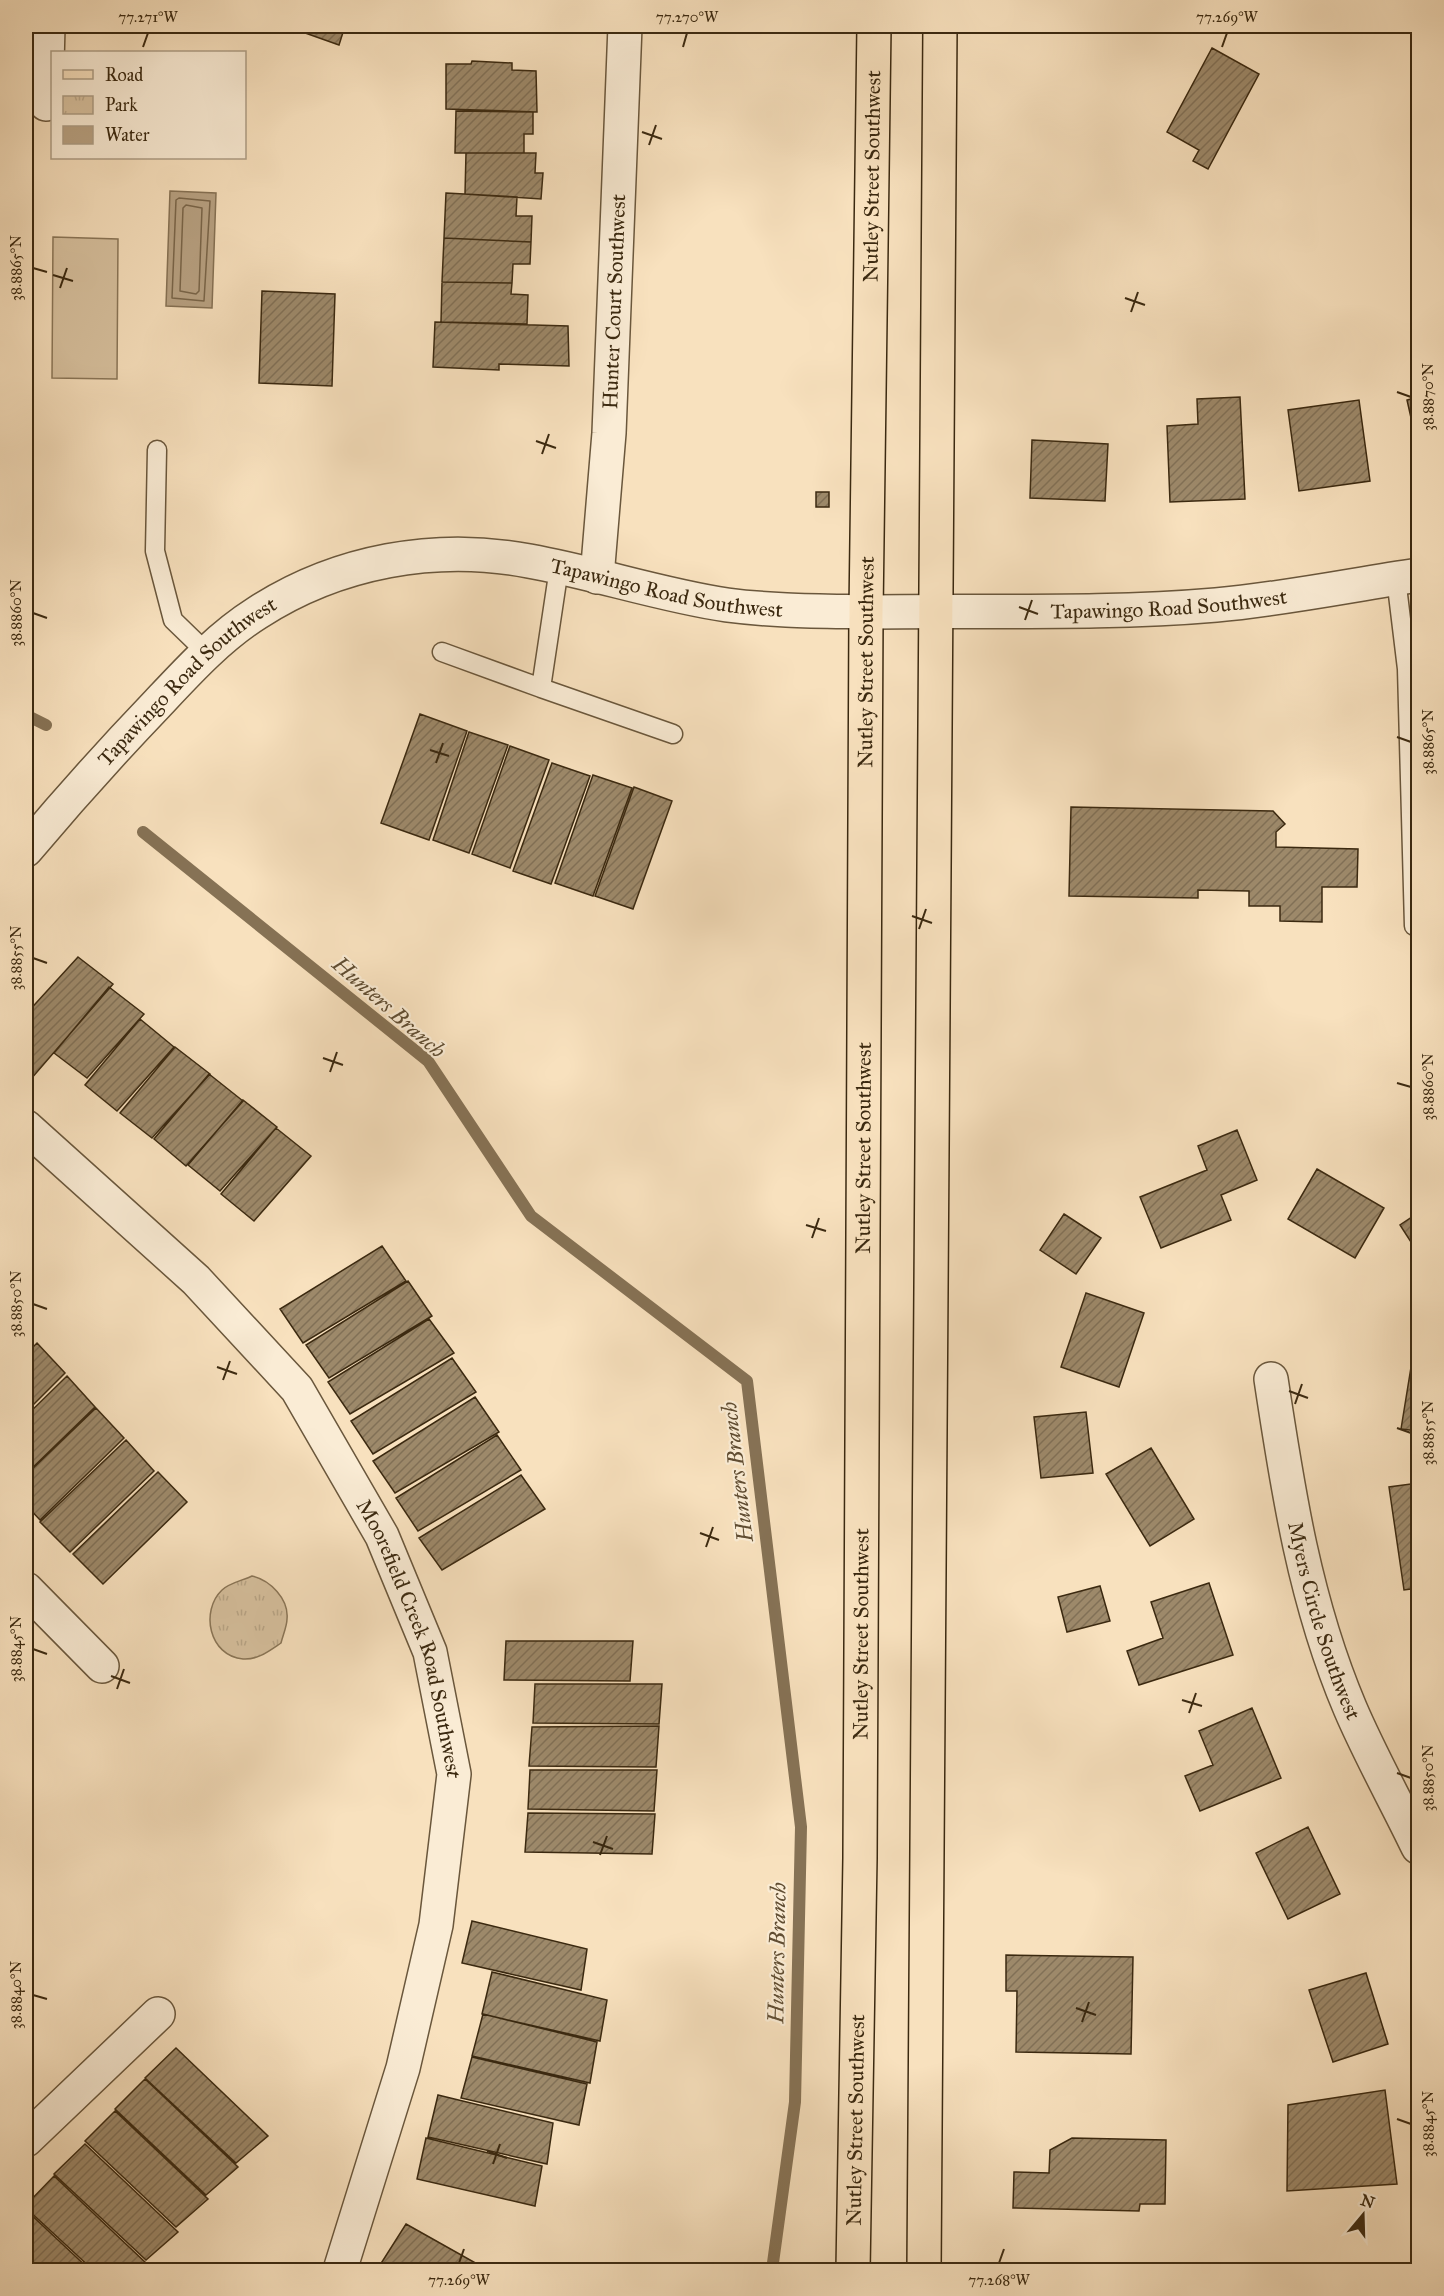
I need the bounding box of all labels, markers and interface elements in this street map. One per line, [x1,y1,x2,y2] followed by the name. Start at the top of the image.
[118,8,179,26] text: 77.271°W
[656,8,719,26] text: 77.270°W
[1196,8,1259,26] text: 77.269°W
[51,51,246,159] legend
[105,64,143,86] text: Road
[858,69,886,282] street label: Nutley Street Southwest
[105,94,138,116] text: Park
[105,124,150,146] text: Water
[597,193,631,410] street label: Hunter Court Southwest
[7,235,25,301] text: 38.8865°N
[1419,363,1437,431] text: 38.8870°N
[548,552,784,623] street label: Tapawingo Road Southwest
[852,555,880,768] street label: Nutley Street Southwest
[7,579,25,647] text: 38.8860°N
[1050,583,1289,624] street label: Tapawingo Road Southwest
[92,591,282,772] street label: Tapawingo Road Southwest
[1419,709,1437,775] text: 38.8865°N
[7,925,25,991] text: 38.8855°N
[326,950,451,1064] water label: Hunters Branch
[850,1042,877,1254] street label: Nutley Street Southwest
[1419,1053,1437,1121] text: 38.8860°N
[7,1270,25,1337] text: 38.8850°N
[715,1400,759,1545] water label: Hunters Branch
[1419,1400,1437,1466] text: 38.8855°N
[351,1495,467,1780] street label: Moorefield Creek Road Southwest
[1282,1520,1367,1724] street label: Myers Circle Southwest
[848,1528,875,1740] street label: Nutley Street Southwest
[7,1615,25,1682] text: 38.8845°N
[1419,1744,1437,1811] text: 38.8850°N
[762,1882,792,2025] water label: Hunters Branch
[7,1961,25,2029] text: 38.8840°N
[841,2013,870,2226] street label: Nutley Street Southwest
[1419,2090,1437,2157] text: 38.8845°N
[1333,2185,1393,2245] north arrow
[1358,2190,1378,2213] text: N
[428,2271,491,2289] text: 77.269°W
[968,2271,1031,2289] text: 77.268°W

